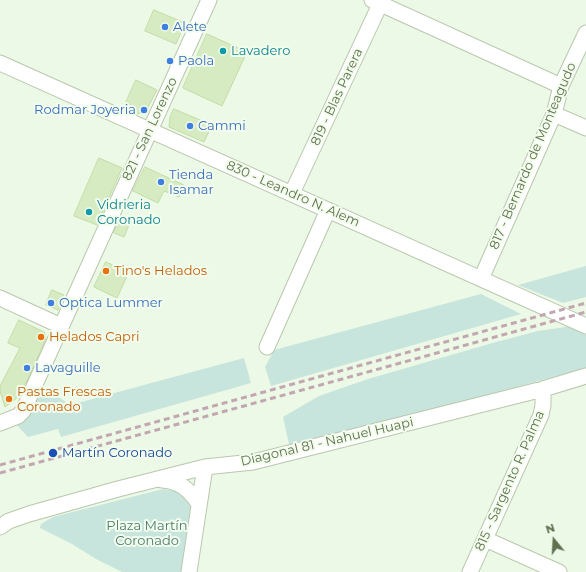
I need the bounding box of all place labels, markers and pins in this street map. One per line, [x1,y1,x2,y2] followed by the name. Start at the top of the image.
[173,19,207,35] place label: Alete
[160,22,170,32] marker: Alete
[231,43,291,59] place label: Lavadero
[218,46,228,56] marker: Lavadero
[178,53,214,69] place label: Paola
[165,56,175,66] marker: Paola
[34,102,136,118] place label: Rodmar Joyeria
[139,105,149,115] marker: Rodmar Joyeria
[198,118,246,134] place label: Cammi
[185,121,195,131] marker: Cammi
[169,167,214,198] place label: Tienda Isamar
[156,177,166,187] marker: Tienda Isamar
[97,197,161,228] place label: Vidrieria Coronado
[84,207,94,217] marker: Vidrieria Coronado
[114,263,207,279] place label: Tino's Helados
[101,266,111,276] marker: Tino's Helados
[59,295,163,311] place label: Optica Lummer
[46,298,56,308] marker: Optica Lummer
[49,329,140,345] place label: Helados Capri
[36,332,46,342] marker: Helados Capri
[35,360,101,376] place label: Lavaguille
[22,363,32,373] marker: Lavaguille
[17,384,111,415] place label: Pastas Frescas Coronado
[4,394,14,404] marker: Pastas Frescas Coronado
[62,445,172,461] place label: Martín Coronado
[47,447,59,459] marker: Martín Coronado

